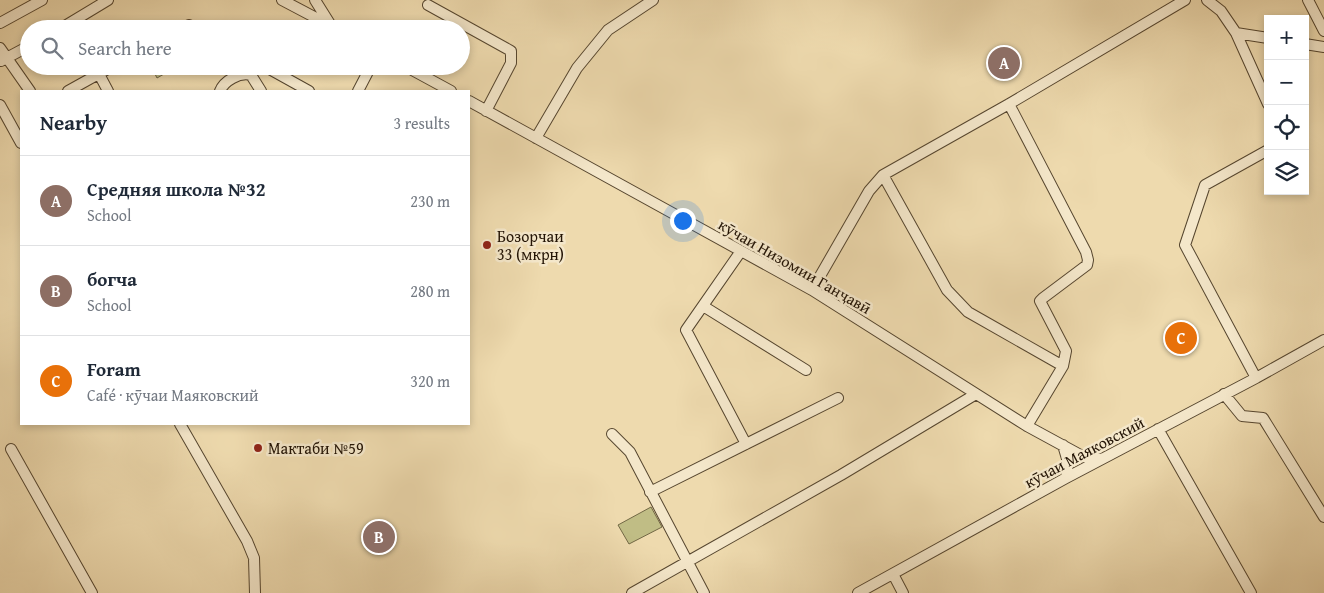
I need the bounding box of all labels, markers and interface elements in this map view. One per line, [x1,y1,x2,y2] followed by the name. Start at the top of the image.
[1264,15,1309,195] map controls
[1264,15,1309,60] button: +
[20,20,470,75] search box
[38,34,66,62] icon: search
[78,34,172,62] text: Search here
[988,44,1020,82] pin: A
[1264,60,1309,105] button: −
[1264,105,1309,150] button: locate
[40,107,107,138] text: Nearby
[393,111,450,135] text: 3 results
[1264,150,1309,195] button: layers
[87,175,266,203] text: Средняя школа №32
[51,189,61,213] text: A
[410,189,450,213] text: 230 m
[87,203,131,227] text: School
[670,208,696,234] your location
[714,212,876,320] street label: кӯчаи Низомии Ганҷавӣ
[497,224,564,266] place label: Бозорчаи 33 (мкрн)
[481,239,493,251] marker: Бозорчаи 33 (мкрн)
[87,265,137,293] text: богча
[51,279,61,303] text: B
[410,279,450,303] text: 280 m
[87,293,131,317] text: School
[1165,319,1197,357] pin: C
[87,355,141,383] text: Foram
[51,369,61,393] text: C
[410,369,450,393] text: 320 m
[87,383,258,407] text: Café · кӯчаи Маяковский
[1020,410,1149,494] street label: кӯчаи Маяковский
[268,436,364,460] place label: Мактаби №59
[252,442,264,454] marker: Мактаби №59
[363,518,395,556] pin: B

